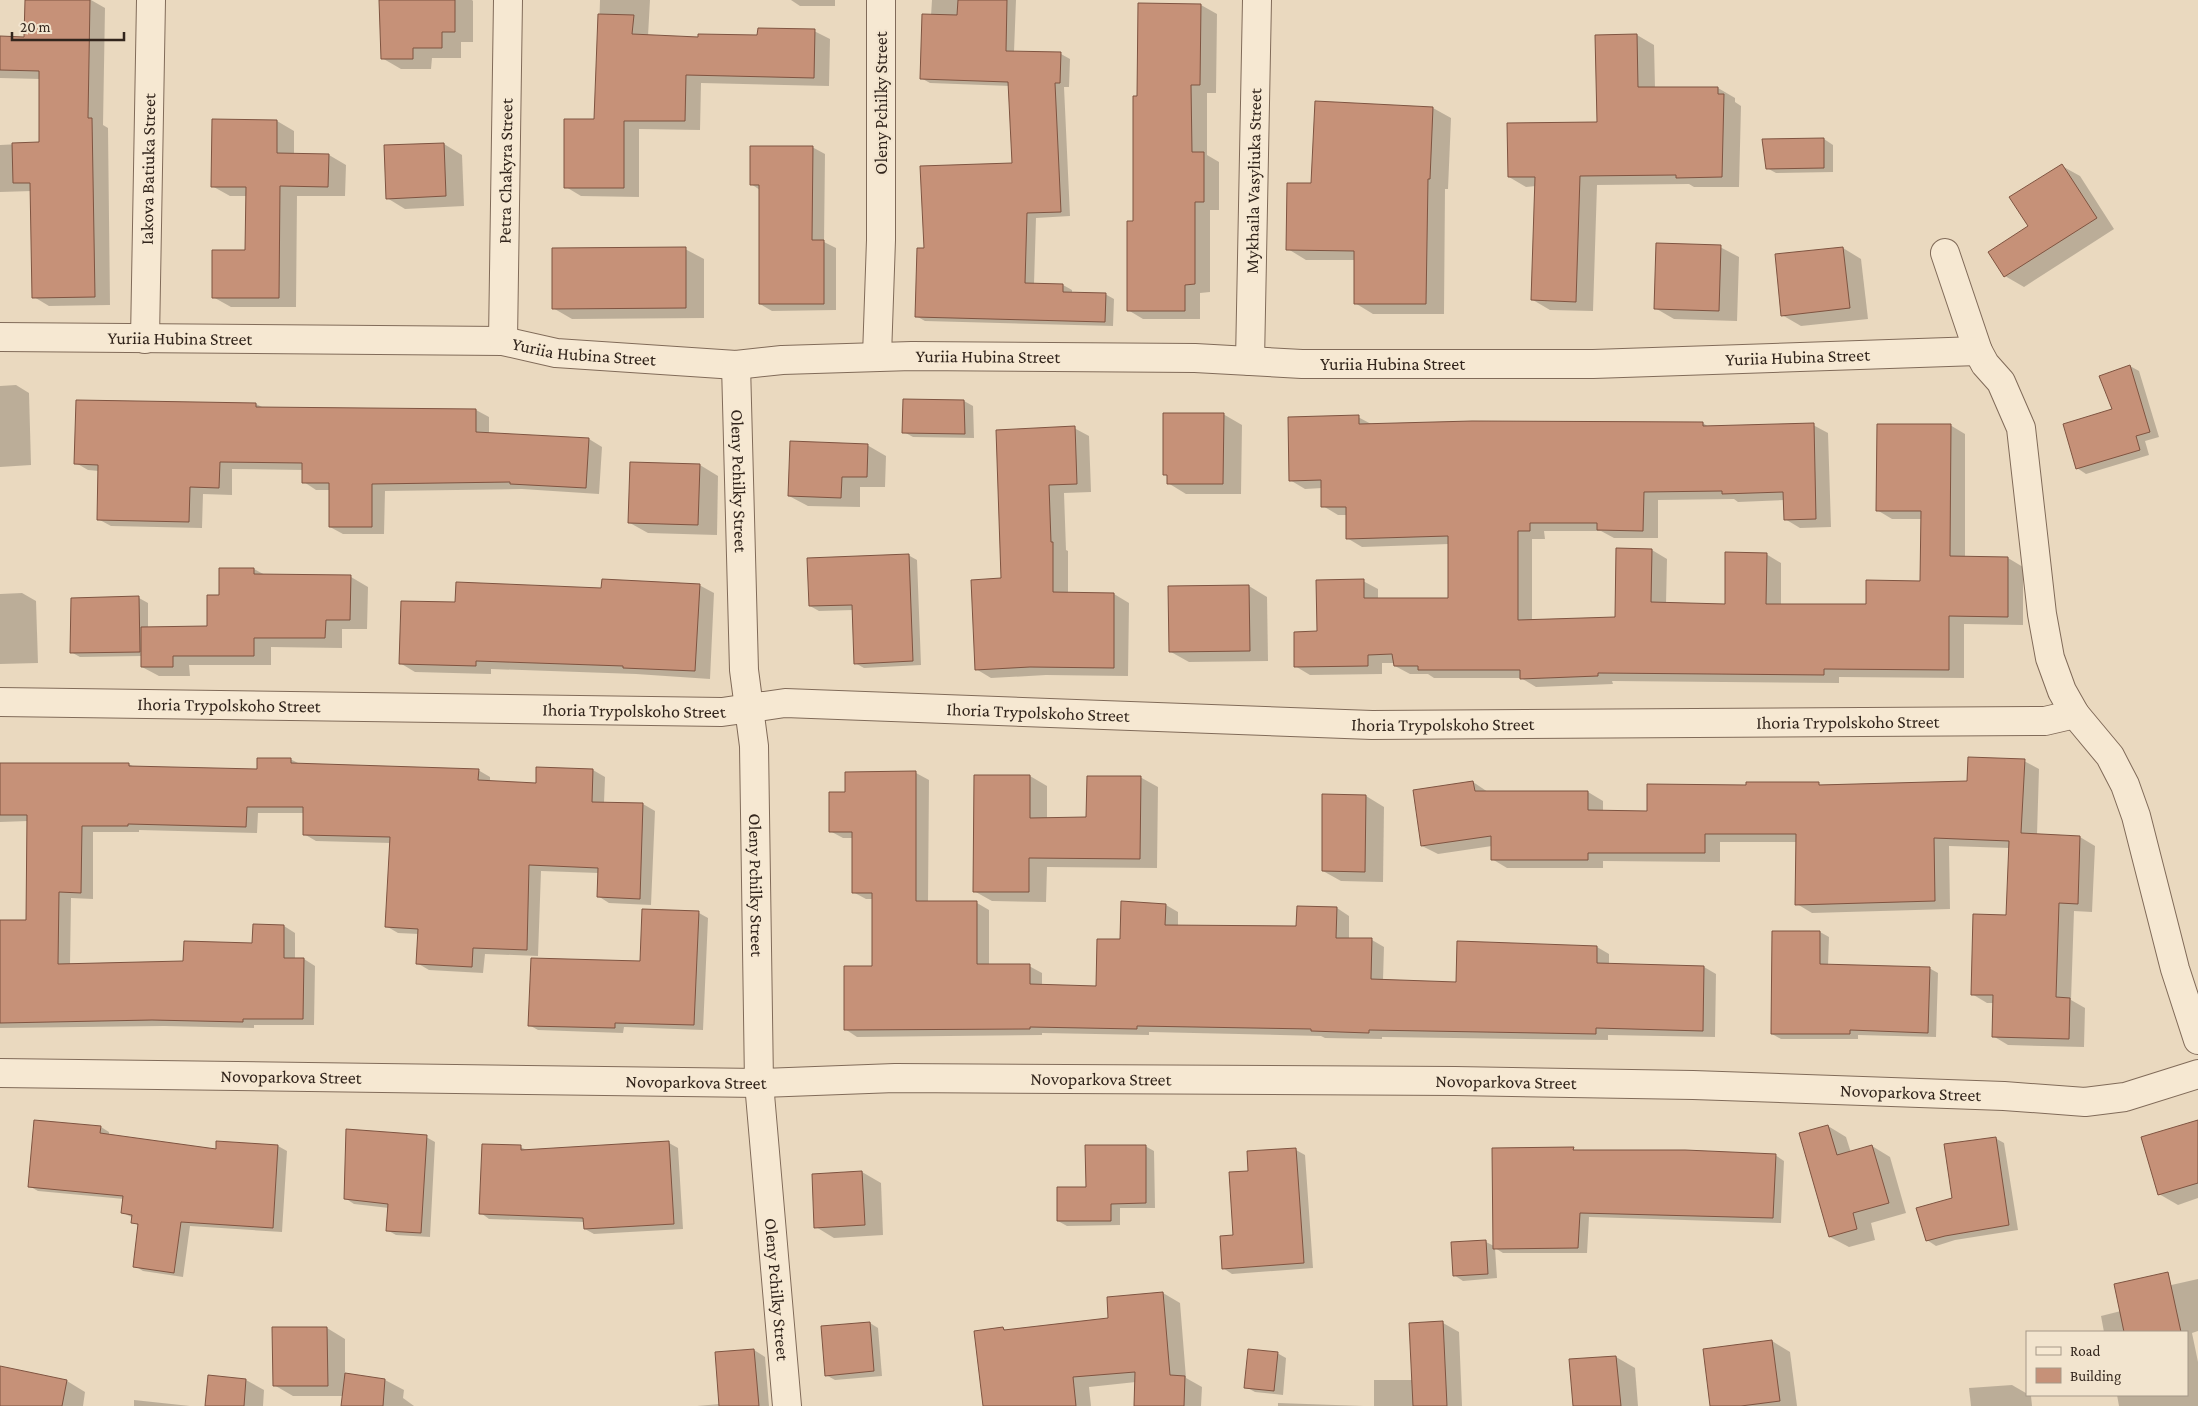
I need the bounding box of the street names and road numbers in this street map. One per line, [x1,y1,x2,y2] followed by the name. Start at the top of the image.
[871,30,891,175] street label: Oleny Pchilky Street
[1242,87,1265,274] street label: Mykhaila Vasyliuka Street
[137,92,159,245] street label: Iakova Batiuka Street
[494,97,517,244] street label: Petra Chakyra Street
[108,328,254,349] street label: Yuriia Hubina Street
[510,333,658,370] street label: Yuriia Hubina Street
[1725,345,1871,370] street label: Yuriia Hubina Street
[915,346,1061,367] street label: Yuriia Hubina Street
[1320,354,1466,374] street label: Yuriia Hubina Street
[727,409,751,554] street label: Oleny Pchilky Street
[137,694,322,716] street label: Ihoria Trypolskoho Street
[946,699,1131,726] street label: Ihoria Trypolskoho Street
[542,700,728,722] street label: Ihoria Trypolskoho Street
[1756,712,1941,733] street label: Ihoria Trypolskoho Street
[1351,714,1536,735] street label: Ihoria Trypolskoho Street
[745,813,767,958] street label: Oleny Pchilky Street
[220,1066,363,1088] street label: Novoparkova Street
[1030,1069,1173,1089] street label: Novoparkova Street
[625,1071,768,1093] street label: Novoparkova Street
[1435,1071,1578,1093] street label: Novoparkova Street
[1840,1080,1983,1105] street label: Novoparkova Street
[761,1217,793,1363] street label: Oleny Pchilky Street

